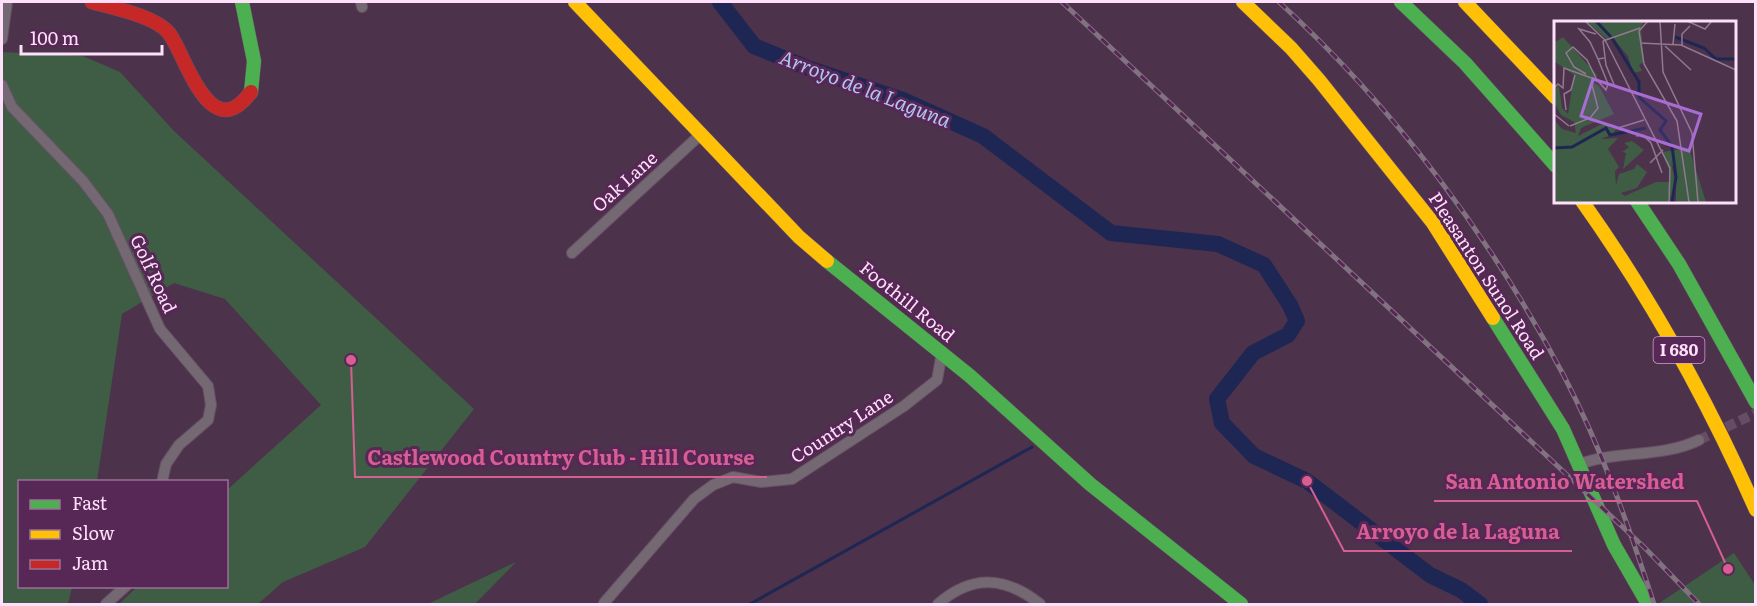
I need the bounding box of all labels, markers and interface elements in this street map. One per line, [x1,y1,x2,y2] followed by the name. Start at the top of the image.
[21,18,162,56] scale bar
[1554,21,1736,202] inset map
[30,24,79,51] text: 100 m
[776,41,956,134] water label: Arroyo de la Laguna
[585,144,663,218] street label: Oak Lane
[1423,186,1552,364] street label: Pleasanton Sunol Road
[124,230,184,317] street label: Golf Road
[854,254,961,348] street label: Foothill Road
[1654,337,1704,363] road number: I 680
[785,382,898,469] street label: Country Lane
[355,439,767,477] callout: Castlewood Country Club - Hill Course
[367,441,755,471] text: Castlewood Country Club - Hill Course
[1434,463,1697,501] callout: San Antonio Watershed
[1445,465,1685,495] text: San Antonio Watershed
[18,480,228,588] legend
[72,489,108,516] text: Fast
[1344,513,1572,551] callout: Arroyo de la Laguna
[1356,515,1560,545] text: Arroyo de la Laguna
[72,519,115,546] text: Slow
[72,549,108,576] text: Jam

